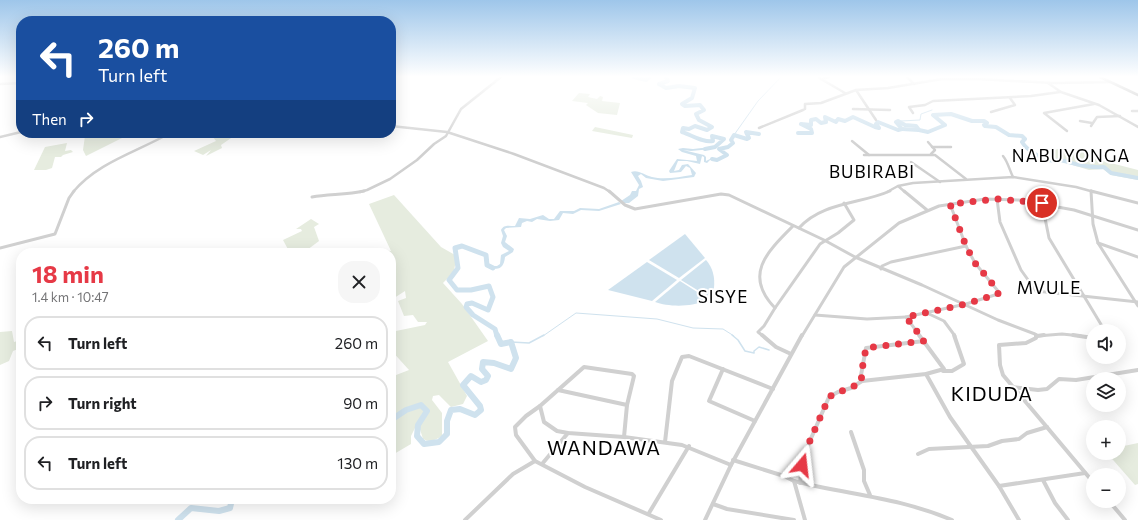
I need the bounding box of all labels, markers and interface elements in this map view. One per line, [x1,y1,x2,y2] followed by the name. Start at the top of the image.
[98,30,179,64] text: 260 m
[32,32,84,84] icon: left
[98,64,167,86] text: Turn left
[75,108,97,130] icon: right
[32,110,67,128] text: Then
[1012,145,1130,166] district label: NABUYONGA
[829,161,915,182] district label: BUBIRABI
[1025,186,1059,220] pin
[1031,192,1053,214] icon: arrive
[32,259,104,288] text: 18 min
[338,261,380,303] button: close
[1017,277,1081,298] district label: MVULE
[698,286,748,307] district label: SISYE
[32,289,109,305] text: 1.4 km · 10:47
[1086,324,1126,508] map controls
[1086,324,1126,364] button: sound
[34,332,56,354] icon: left
[68,334,127,352] text: Turn left
[335,334,378,352] text: 260 m
[1086,372,1126,412] button: layers
[951,381,1033,405] district label: KIDUDA
[34,392,56,414] icon: right
[68,394,137,412] text: Turn right
[343,394,378,412] text: 90 m
[1086,420,1126,460] button: +
[547,435,661,459] district label: WANDAWA
[781,444,823,486] position arrow
[34,452,56,474] icon: left
[68,454,127,472] text: Turn left
[337,454,378,472] text: 130 m
[1086,468,1126,508] button: −

